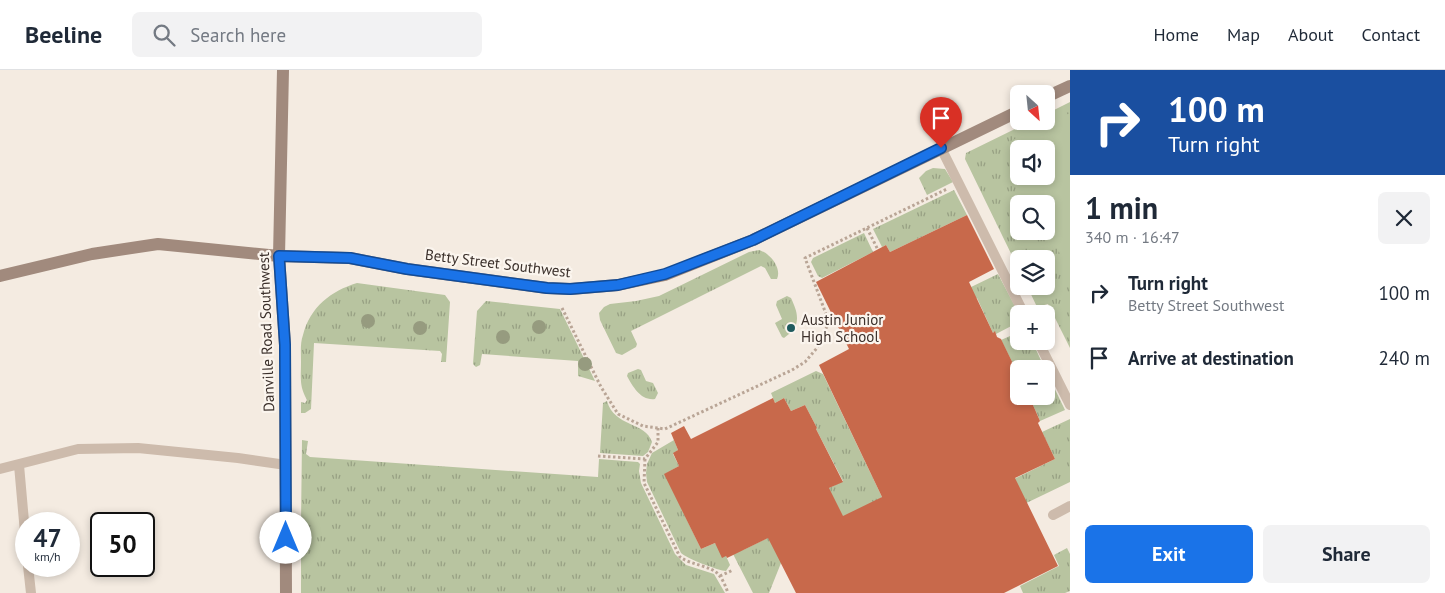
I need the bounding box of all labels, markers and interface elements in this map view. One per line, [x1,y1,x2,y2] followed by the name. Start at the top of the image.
[132,12,482,57] search box
[25,19,102,50] text: Beeline
[150,21,178,49] icon: search
[190,23,286,47] text: Search here
[1153,23,1199,46] text: Home
[1227,23,1260,46] text: Map
[1288,23,1334,46] text: About
[1362,23,1420,46] text: Contact
[1010,85,1055,130] north arrow
[1010,85,1055,405] map controls
[1168,86,1265,132] text: 100 m
[1085,90,1150,155] icon: right
[920,97,962,148] pin
[927,104,955,132] icon: arrive
[1168,130,1260,158] text: Turn right
[1010,140,1055,185] button: sound
[1085,188,1158,227] text: 1 min
[1378,192,1430,244] button: close
[1010,195,1055,240] button: search
[1085,227,1180,247] text: 340 m · 16:47
[424,245,572,281] street label: Betty Street Southwest
[1010,250,1055,295] button: layers
[254,252,278,412] street label: Danville Road Southwest
[1128,271,1208,295] text: Turn right
[1085,279,1113,307] icon: right
[1378,281,1430,305] text: 100 m
[1128,295,1284,315] text: Betty Street Southwest
[1010,305,1055,350] button: +
[801,310,883,346] place label: Austin Junior High School
[785,322,797,334] marker: Austin Junior High School
[1085,344,1113,372] icon: arrive
[1128,346,1294,370] text: Arrive at destination
[1378,346,1430,370] text: 240 m
[1010,360,1055,405] button: −
[259,511,311,563] position arrow
[90,512,155,577] speed limit sign: 50
[33,522,62,554] text: 47
[1085,525,1253,583] button: Exit
[1263,525,1430,583] button: Share
[34,549,61,564] text: km/h

